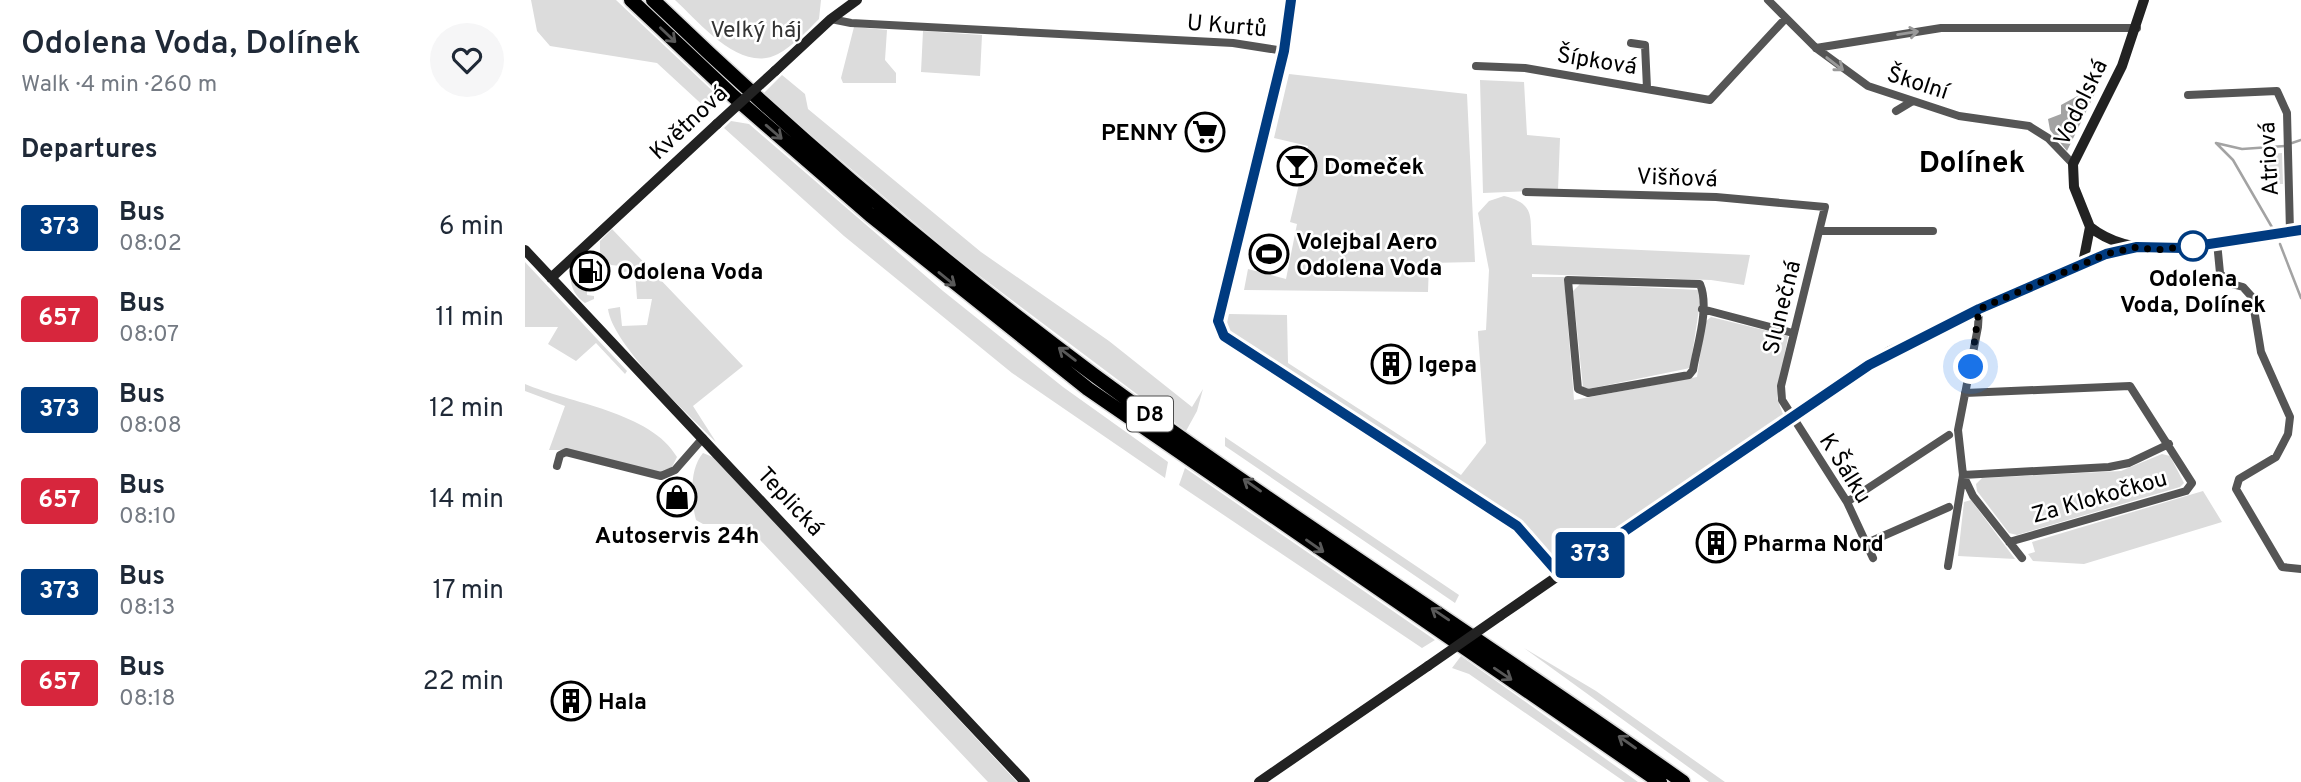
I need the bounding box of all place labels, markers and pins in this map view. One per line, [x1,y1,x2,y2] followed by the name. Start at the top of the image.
[1184,111,1226,153] supermarket icon: PENNY
[1101,120,1178,149] place label: PENNY
[1276,145,1318,187] bar icon: Domeček
[1324,154,1424,183] place label: Domeček
[1296,229,1442,284] place label: Volejbal Aero Odolena Voda
[2178,231,2208,261] marker: Odolena Voda, Dolínek
[1248,233,1290,275] sports icon: Volejbal Aero Odolena Voda
[569,250,611,292] fuel station icon: Odolena Voda
[617,259,763,288] place label: Odolena Voda
[2120,266,2266,321] place label: Odolena Voda, Dolínek
[1370,343,1412,385] building icon: Igepa
[1418,352,1477,381] place label: Igepa
[656,476,698,518] shop icon: Autoservis 24h
[1695,522,1737,564] building icon: Pharma Nord
[595,523,759,552] place label: Autoservis 24h
[1743,531,1884,560] place label: Pharma Nord
[550,680,592,722] building icon: Hala
[598,689,647,718] place label: Hala

